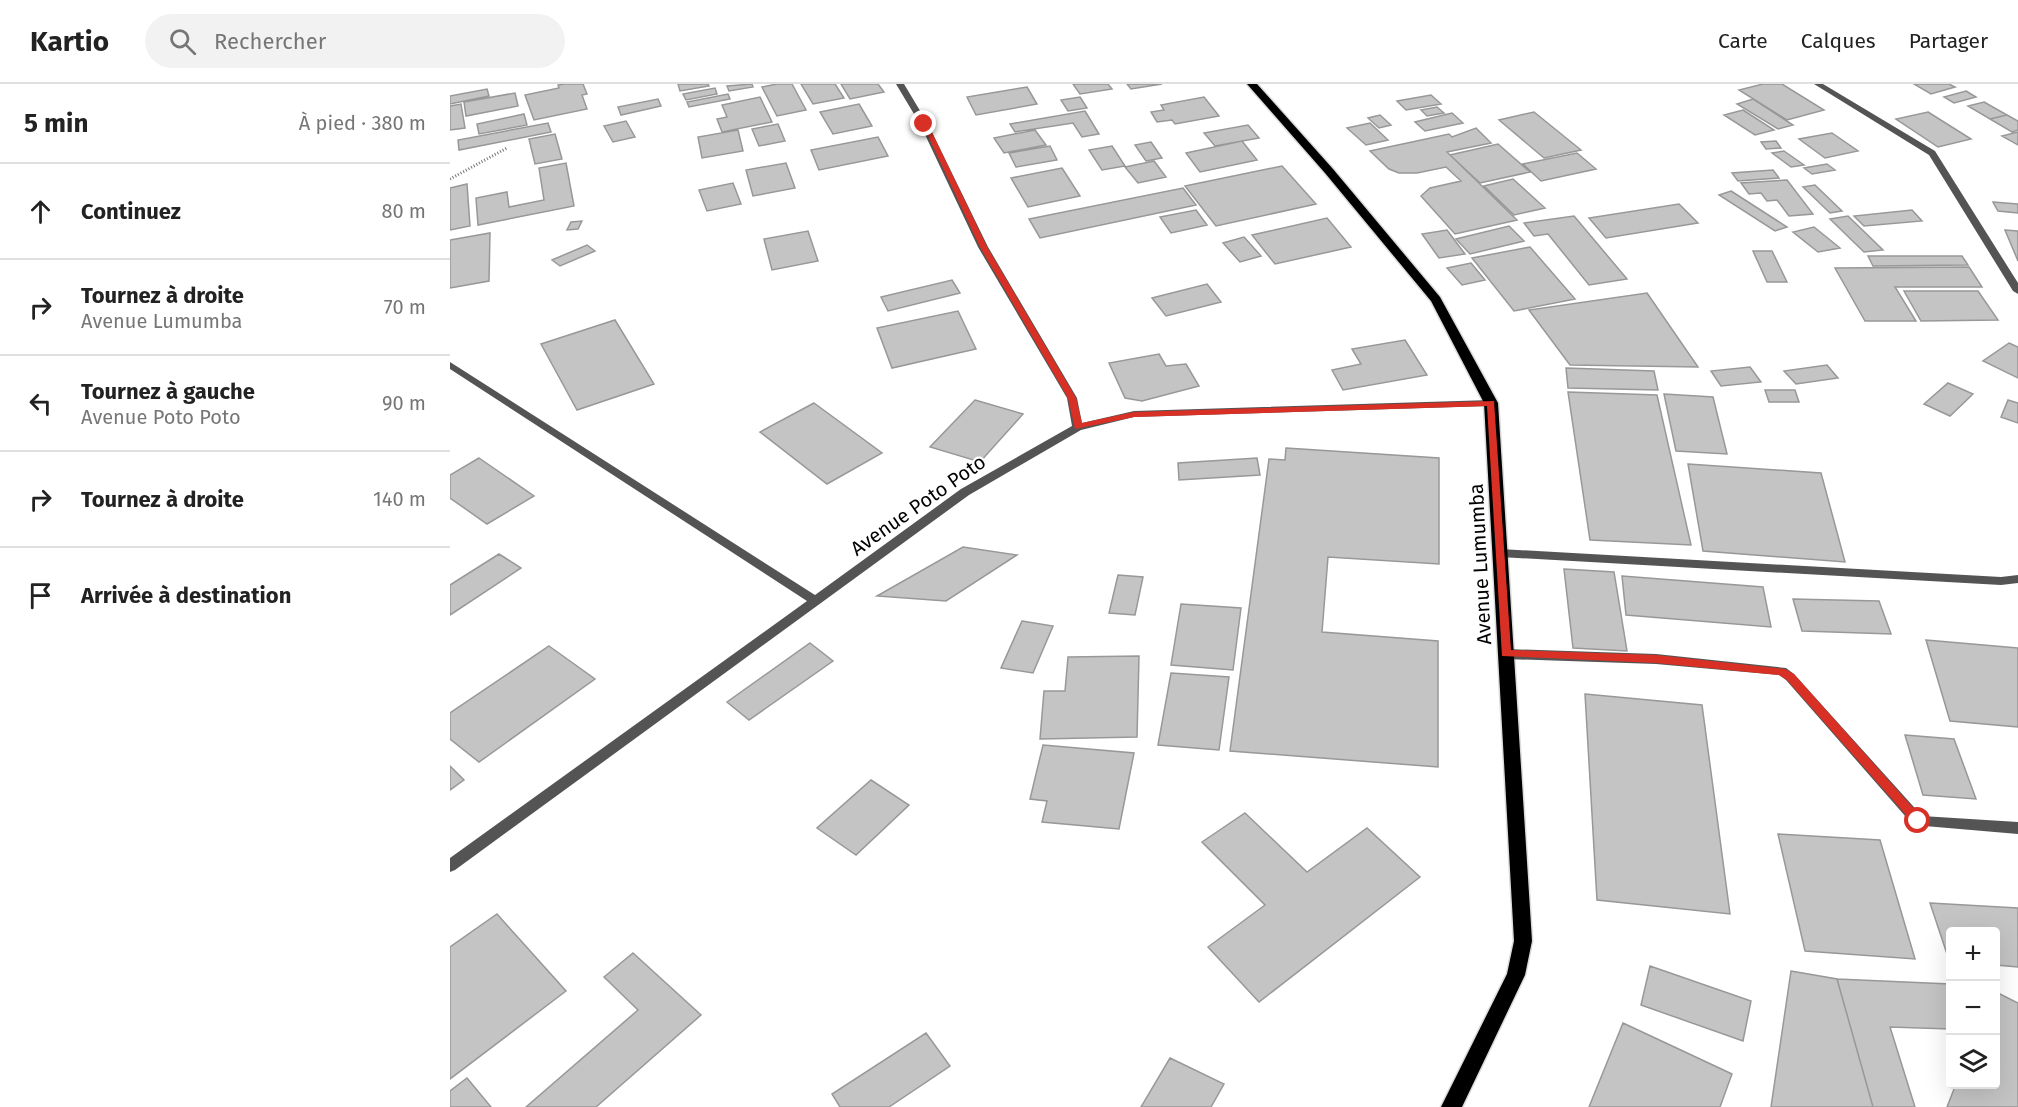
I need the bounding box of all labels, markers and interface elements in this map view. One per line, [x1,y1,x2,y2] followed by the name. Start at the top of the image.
[145,14,565,68] search box
[30,25,109,58] text: Kartio
[166,25,199,58] icon: search
[214,28,326,55] text: Rechercher
[1718,28,1768,54] text: Carte
[1801,28,1876,54] text: Calques
[1909,28,1988,54] text: Partager
[24,108,88,139] text: 5 min
[910,110,936,136] route end
[299,111,426,135] text: À pied · 380 m
[24,195,57,228] icon: ahead
[81,198,181,225] text: Continuez
[381,199,426,223] text: 80 m
[81,282,244,309] text: Tournez à droite
[24,291,57,324] icon: right
[384,295,426,319] text: 70 m
[81,309,242,333] text: Avenue Lumumba
[81,378,255,405] text: Tournez à gauche
[24,387,57,420] icon: left
[382,391,426,415] text: 90 m
[81,405,241,429] text: Avenue Poto Poto
[846,449,990,561] street label: Avenue Poto Poto
[24,483,57,516] icon: right
[1464,483,1496,645] street label: Avenue Lumumba
[81,486,244,513] text: Tournez à droite
[373,487,426,511] text: 140 m
[24,579,57,612] icon: arrive
[81,582,291,609] text: Arrivée à destination
[1904,807,1930,833] route start
[1946,927,2000,1089] map controls
[1946,927,2000,981] button: +
[1946,981,2000,1035] button: −
[1946,1035,2000,1089] button: layers

